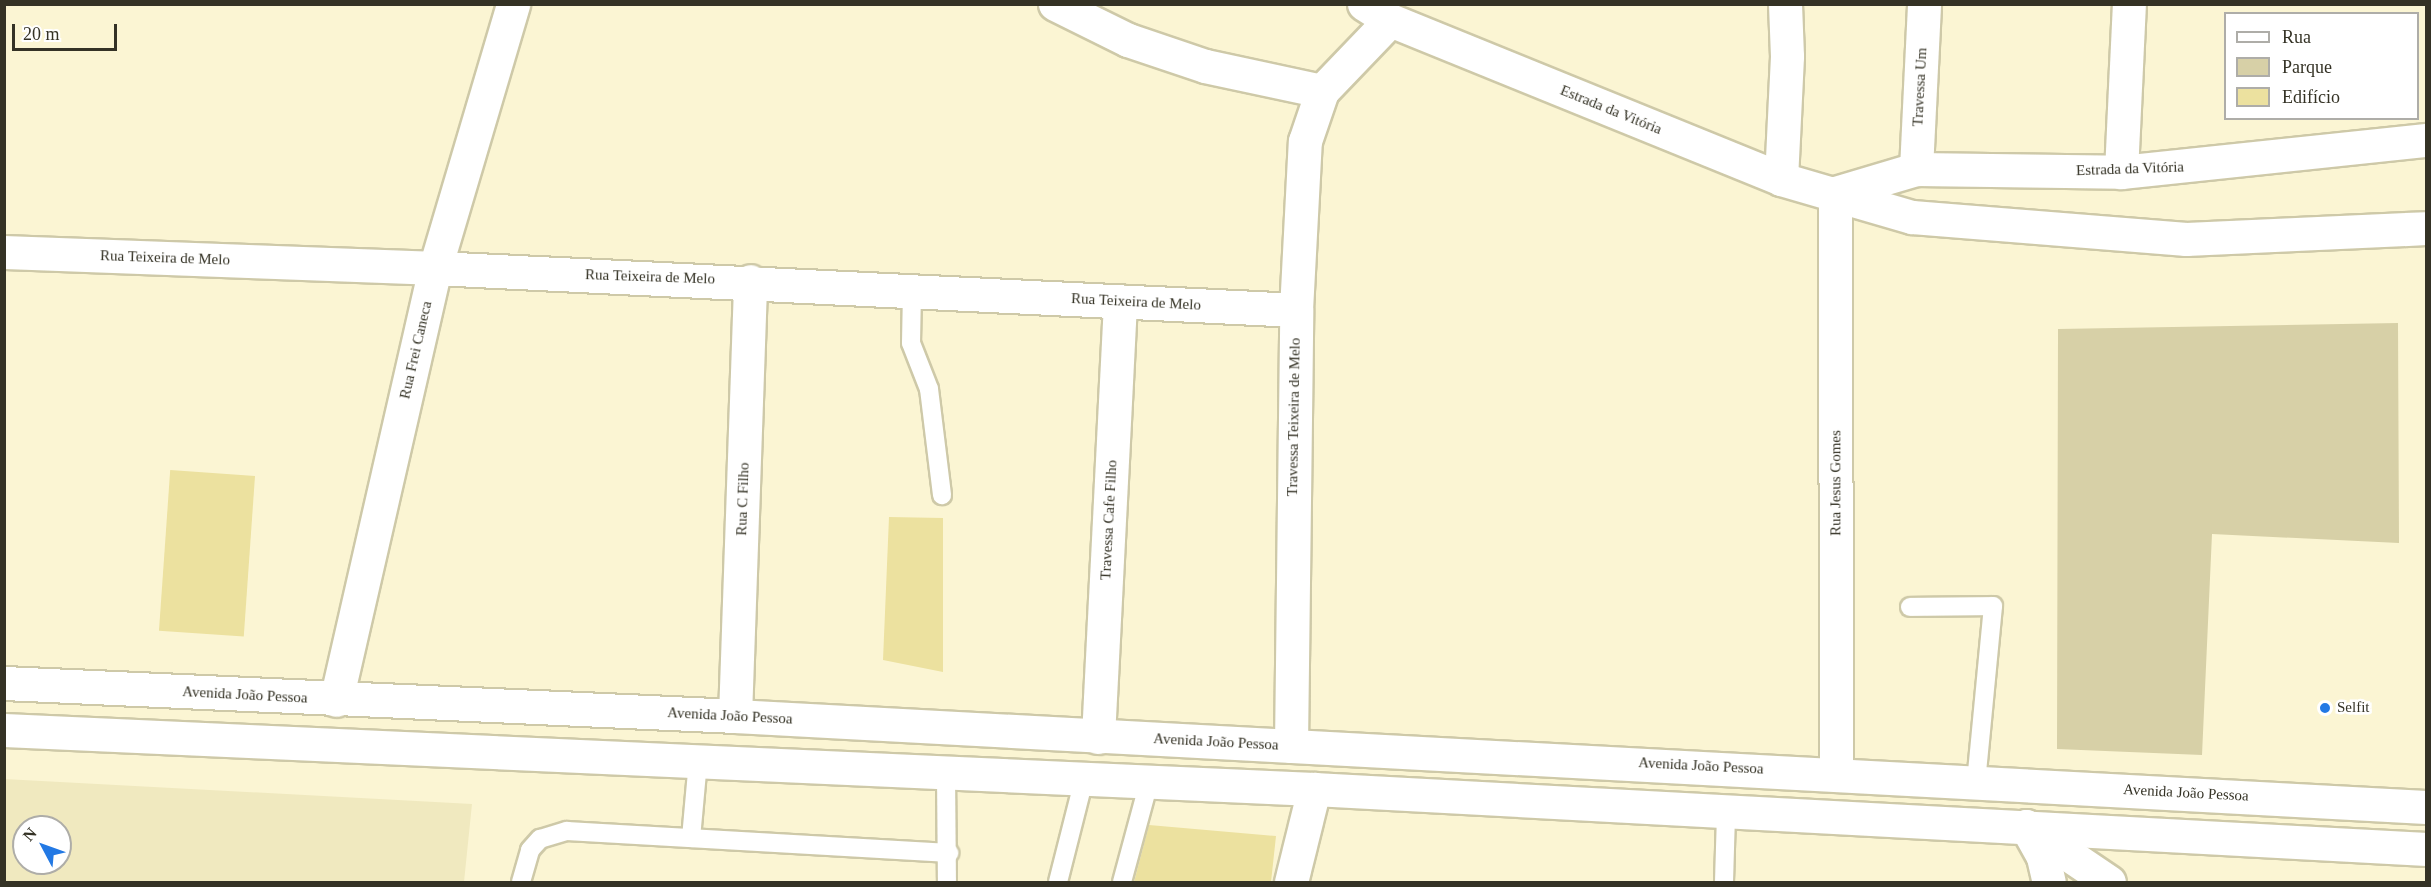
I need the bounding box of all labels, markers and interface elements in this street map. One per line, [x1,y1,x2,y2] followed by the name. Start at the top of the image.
[15,12,120,50] scale bar
[2224,12,2419,120] legend
[23,24,60,44] text: 20 m
[2282,27,2311,47] text: Rua
[1909,47,1931,127] street label: Travessa Um
[2282,57,2332,77] text: Parque
[1557,81,1665,139] street label: Estrada da Vitória
[2282,87,2340,107] text: Edifício
[2076,158,2184,180] street label: Estrada da Vitória
[100,247,230,269] street label: Rua Teixeira de Melo
[585,266,715,288] street label: Rua Teixeira de Melo
[1071,290,1201,314] street label: Rua Teixeira de Melo
[396,299,436,401] street label: Rua Frei Caneca
[1284,337,1304,497] street label: Travessa Teixeira de Melo
[1827,430,1845,536] street label: Rua Jesus Gomes
[1097,459,1121,581] street label: Travessa Cafe Filho
[733,462,753,536] street label: Rua C Filho
[182,683,308,707] street label: Avenida João Pessoa
[2337,699,2369,717] place label: Selfit
[2318,701,2332,715] marker: Selfit
[667,704,793,728] street label: Avenida João Pessoa
[1153,730,1279,754] street label: Avenida João Pessoa
[1638,754,1764,778] street label: Avenida João Pessoa
[2123,781,2249,805] street label: Avenida João Pessoa
[12,815,72,875] north arrow
[19,824,40,844] text: N

